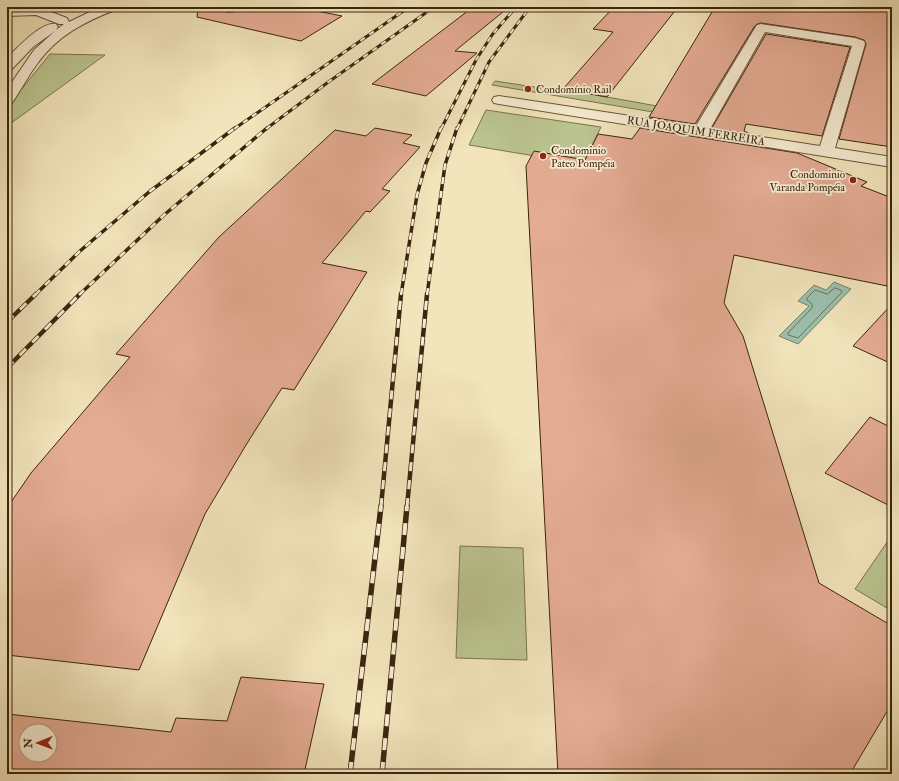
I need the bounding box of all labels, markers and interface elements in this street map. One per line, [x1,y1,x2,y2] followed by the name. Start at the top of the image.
[536,83,612,96] place label: Condomínio Rail
[523,84,533,94] marker: Condomínio Rail
[626,114,766,149] street label: RUA JOAQUIM FERREIRA
[551,144,615,171] place label: Condominio Pateo Pompéia
[538,151,548,161] marker: Condominio Pateo Pompéia
[770,168,845,195] place label: Condominio Varanda Pompéia
[848,175,858,185] marker: Condominio Varanda Pompéia
[18,723,58,763] north arrow
[22,737,35,749] text: N

